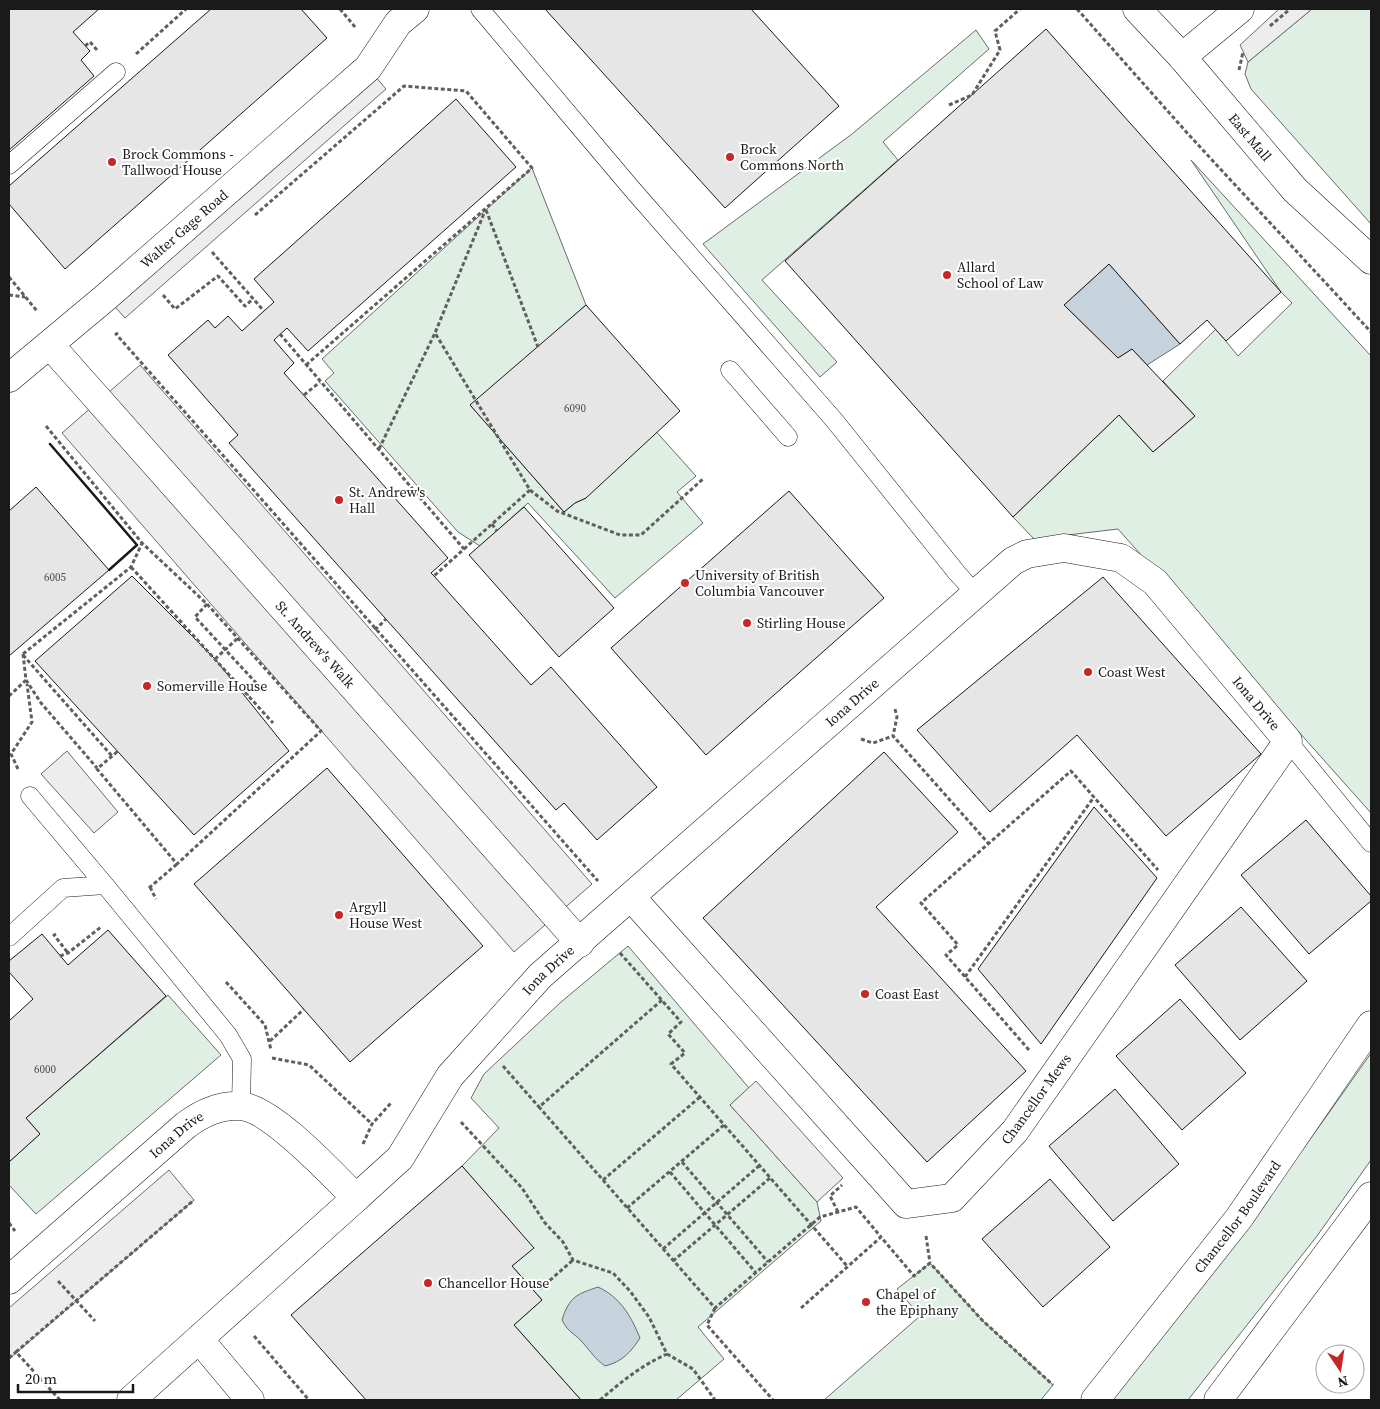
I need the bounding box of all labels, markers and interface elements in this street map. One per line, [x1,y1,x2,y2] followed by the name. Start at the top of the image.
[1224,109,1276,166] street label: East Mall
[740,139,844,175] place label: Brock Commons North
[122,144,234,180] place label: Brock Commons - Tallwood House
[724,151,736,163] marker: Brock Commons North
[106,156,118,168] marker: Brock Commons - Tallwood House
[136,185,232,273] street label: Walter Gage Road
[957,257,1044,293] place label: Allard School of Law
[941,269,953,281] marker: Allard School of Law
[564,401,586,416] house number: 6090
[349,482,425,518] place label: St. Andrew's Hall
[333,494,345,506] marker: St. Andrew's Hall
[695,565,824,601] place label: University of British Columbia Vancouver
[44,570,66,585] house number: 6005
[679,577,691,589] marker: University of British Columbia Vancouver
[271,596,360,693] street label: St. Andrew's Walk
[757,613,846,633] place label: Stirling House
[741,617,753,629] marker: Stirling House
[1098,662,1166,682] place label: Coast West
[1082,666,1094,678] marker: Coast West
[1228,672,1285,735] street label: Iona Drive
[821,673,883,731] street label: Iona Drive
[157,676,267,696] place label: Somerville House
[141,680,153,692] marker: Somerville House
[349,897,422,933] place label: Argyll House West
[333,909,345,921] marker: Argyll House West
[517,940,579,1000] street label: Iona Drive
[875,984,939,1004] place label: Coast East
[859,988,871,1000] marker: Coast East
[996,1050,1076,1148] street label: Chancellor Mews
[34,1062,56,1077] house number: 6000
[145,1106,207,1163] street label: Iona Drive
[1189,1157,1285,1277] street label: Chancellor Boulevard
[438,1273,550,1293] place label: Chancellor House
[422,1277,434,1289] marker: Chancellor House
[876,1284,959,1320] place label: Chapel of the Epiphany
[860,1296,872,1308] marker: Chapel of the Epiphany
[1315,1344,1365,1394] north arrow
[18,1362,132,1394] scale bar
[25,1368,57,1389] text: 20 m
[1336,1371,1350,1393] text: N

